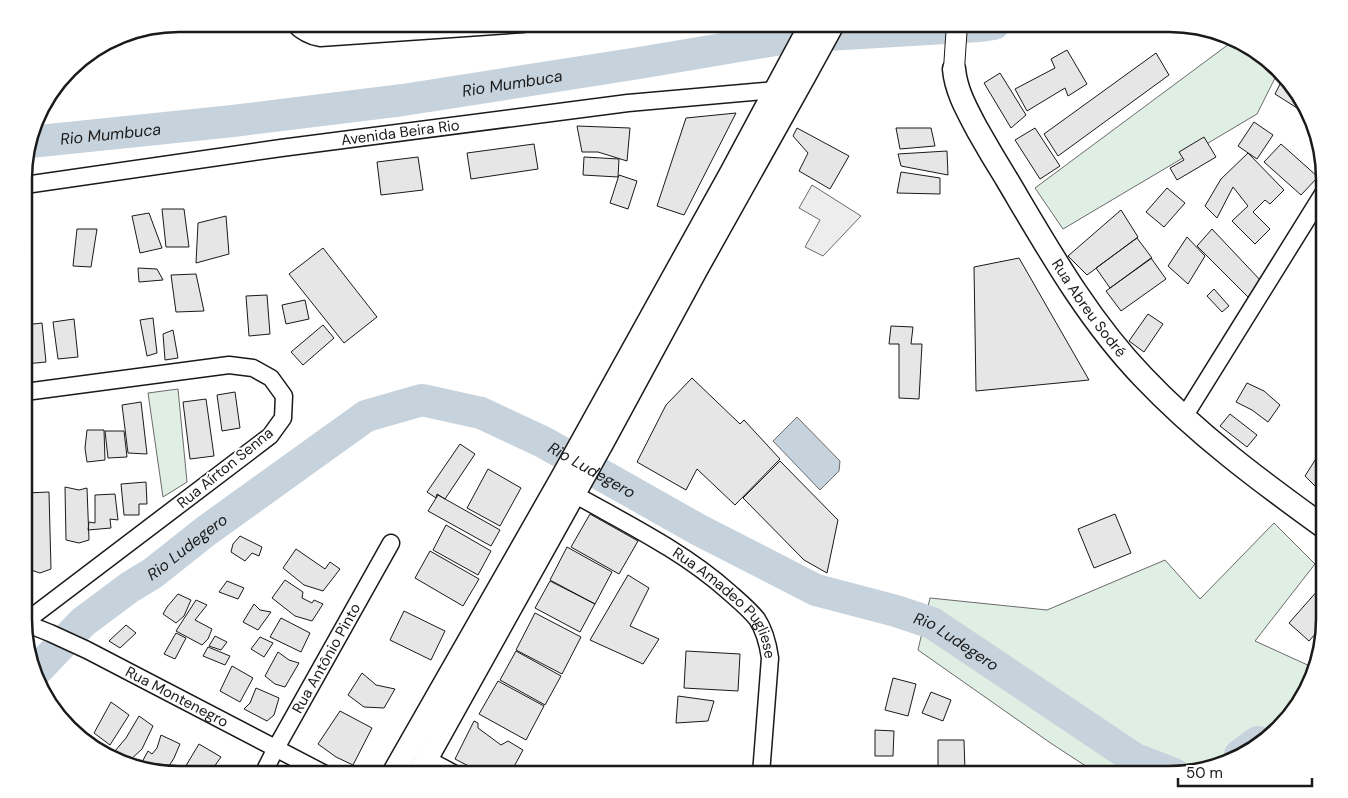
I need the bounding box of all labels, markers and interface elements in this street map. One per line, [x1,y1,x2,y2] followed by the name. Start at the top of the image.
[461,65,564,102] water label: Rio Mumbuca
[340,115,461,150] street label: Avenida Beira Rio
[59,118,162,150] water label: Rio Mumbuca
[1047,255,1131,361] street label: Rua Abreu Sodré
[173,423,277,513] street label: Rua Aírton Senna
[544,437,639,503] water label: Rio Ludegero
[143,509,232,585] water label: Rio Ludegero
[669,543,780,660] street label: Rua Amadeo Pugliese
[287,599,365,717] street label: Rua Antônio Pinto
[911,608,1003,676] water label: Rio Ludegero
[122,662,232,732] street label: Rua Montenegro
[1178,756,1312,788] scale bar
[1186,763,1223,783] text: 50 m

